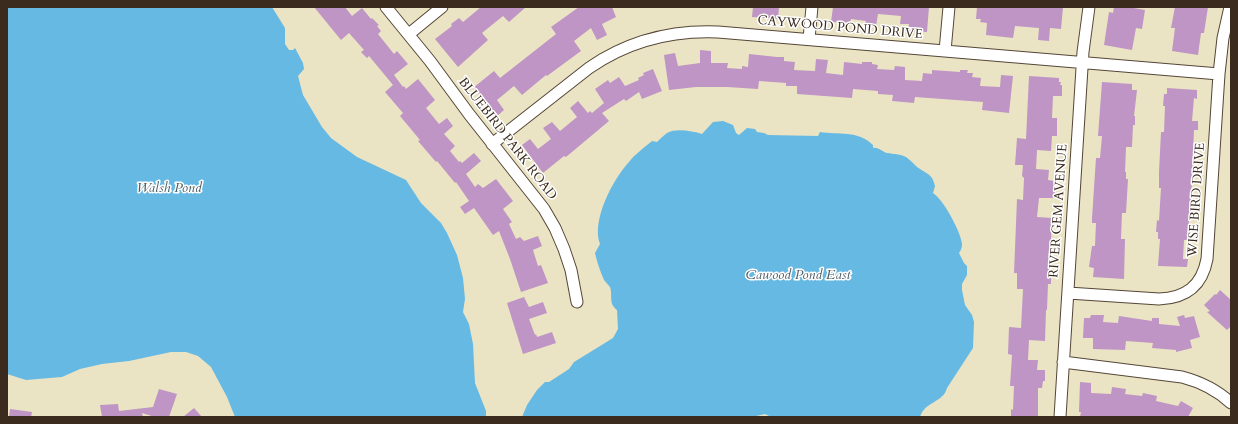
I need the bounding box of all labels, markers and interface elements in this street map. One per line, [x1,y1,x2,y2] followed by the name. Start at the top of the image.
[757,13,923,43] street label: CAYWOOD POND DRIVE
[454,75,560,203] street label: BLUEBIRD PARK ROAD
[1185,142,1209,258] street label: WISE BIRD DRIVE
[1047,144,1071,278] street label: RIVER GEM AVENUE
[136,181,202,197] water label: Walsh Pond
[746,268,850,284] water label: Cawood Pond East

